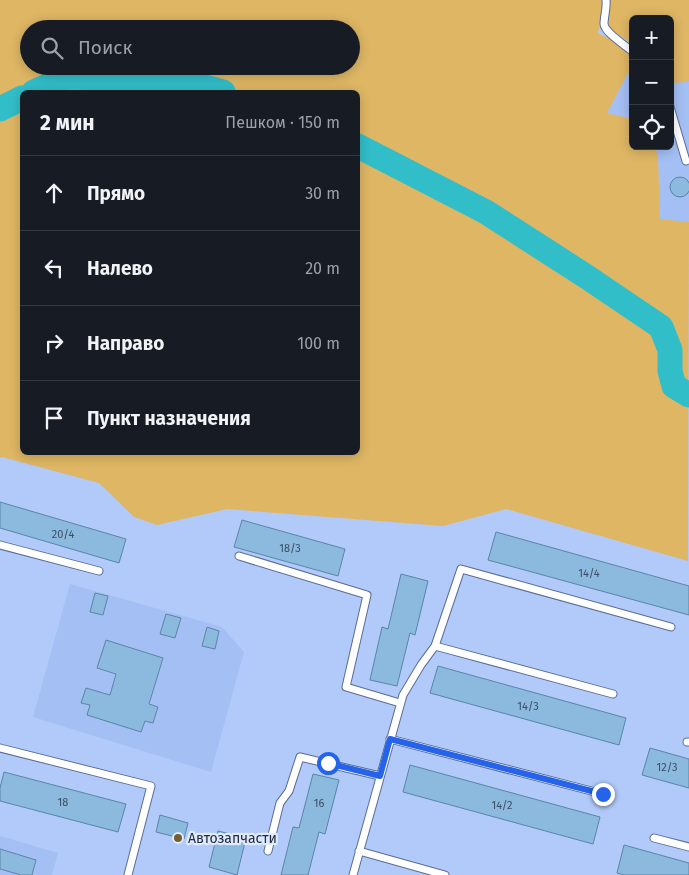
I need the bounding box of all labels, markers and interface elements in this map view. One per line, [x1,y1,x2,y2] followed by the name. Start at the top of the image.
[629,15,674,150] map controls
[629,15,674,60] button: +
[20,20,360,75] search box
[38,34,66,62] icon: search
[78,36,132,59] text: Поиск
[629,60,674,105] button: −
[629,105,674,150] button: locate
[40,110,95,136] text: 2 мин
[225,113,340,132] text: Пешком · 150 m
[40,179,68,207] icon: ahead
[87,182,145,205] text: Прямо
[305,184,340,203] text: 30 m
[40,254,68,282] icon: left
[87,257,153,280] text: Налево
[305,259,340,278] text: 20 m
[40,329,68,357] icon: right
[87,332,164,355] text: Направо
[297,334,340,353] text: 100 m
[40,404,68,432] icon: arrive
[87,407,251,430] text: Пункт назначения
[52,528,74,541] house number: 20/4
[279,542,301,555] house number: 18/3
[578,567,600,580] house number: 14/4
[517,700,539,713] house number: 14/3
[317,752,340,775] route start
[656,761,678,774] house number: 12/3
[592,783,615,806] route end
[58,796,68,809] house number: 18
[314,797,324,810] house number: 16
[491,799,513,812] house number: 14/2
[188,830,277,847] place label: Автозапчасти
[172,832,184,844] marker: Автозапчасти

